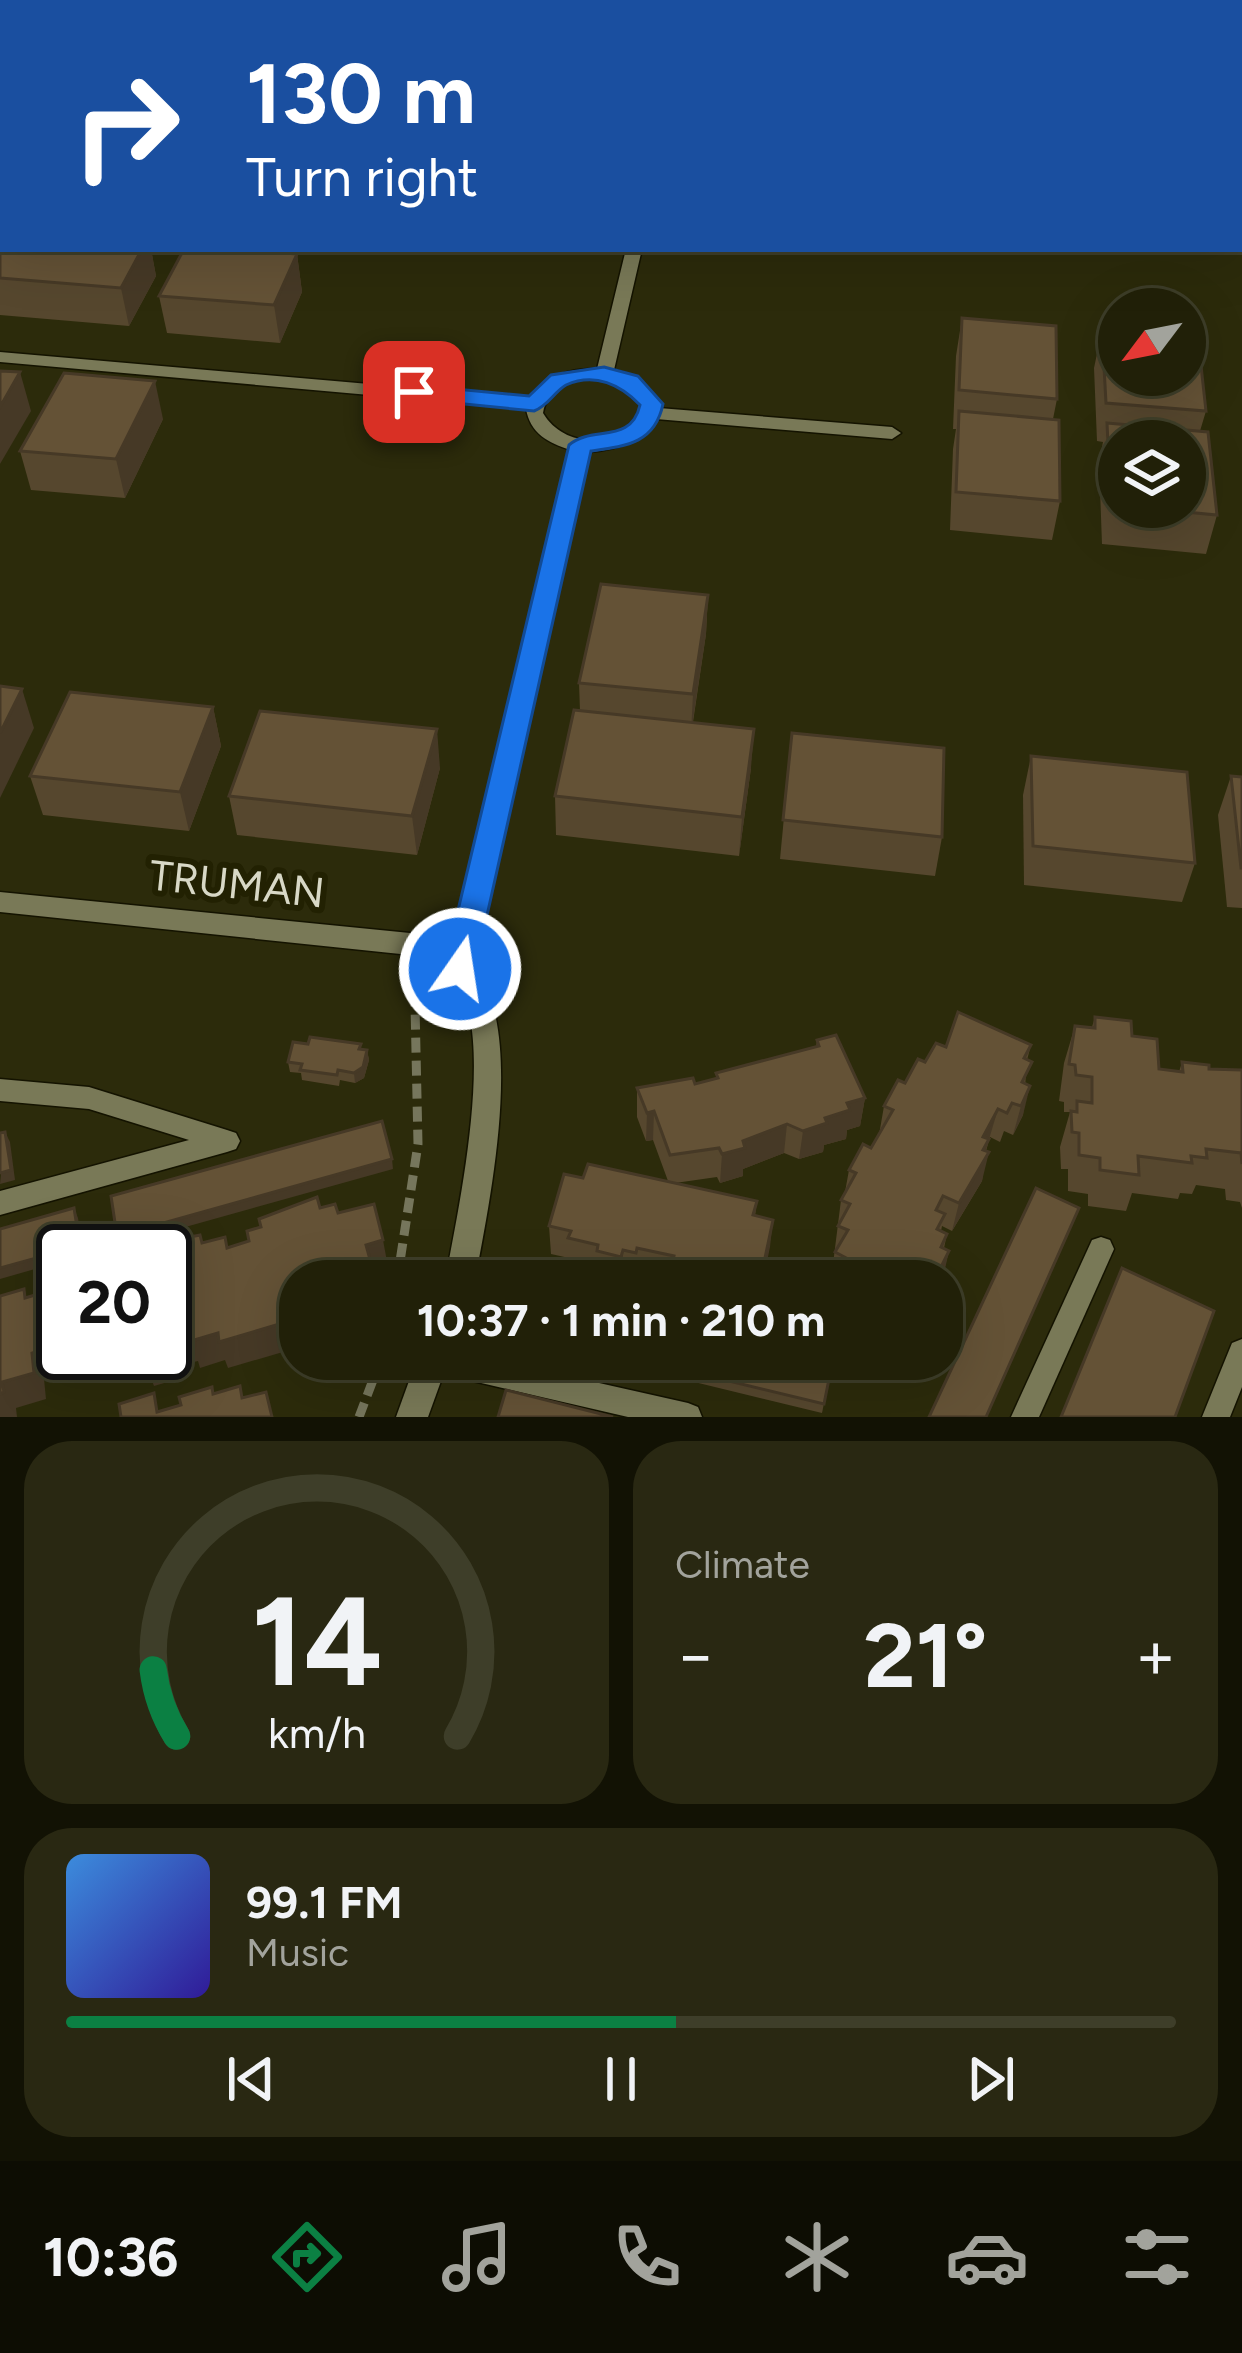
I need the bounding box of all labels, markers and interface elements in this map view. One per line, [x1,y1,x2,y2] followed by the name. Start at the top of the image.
[246,43,476,144] text: 130 m
[48,48,204,204] icon: right
[246,145,478,210] text: Turn right
[1098,288,1206,396] north arrow
[1098,288,1206,528] map controls
[363,341,465,443] pin
[381,359,447,425] icon: arrive
[1098,420,1206,528] button: layers
[147,849,327,919] street label: TRUMAN
[397,906,523,1032] position arrow
[36,1224,192,1380] speed limit sign: 20
[417,1293,825,1347] text: 10:37 · 1 min · 210 m
[675,1541,810,1588] text: Climate
[251,1566,382,1716] text: 14
[863,1601,988,1710] text: 21°
[675,1615,716,1695] text: −
[1135,1615,1176,1695] text: +
[268,1706,365,1758] text: km/h
[246,1875,403,1929] text: 99.1 FM
[246,1929,349,1976] text: Music
[218,2046,284,2112] icon: previous
[588,2046,654,2112] icon: pause
[958,2046,1024,2112] icon: next
[265,2215,349,2299] icon: directions
[435,2215,519,2299] icon: music
[605,2215,689,2299] icon: phone
[775,2215,859,2299] icon: climate
[945,2215,1029,2299] icon: car
[1115,2215,1199,2299] icon: filters
[43,2225,178,2290] text: 10:36

